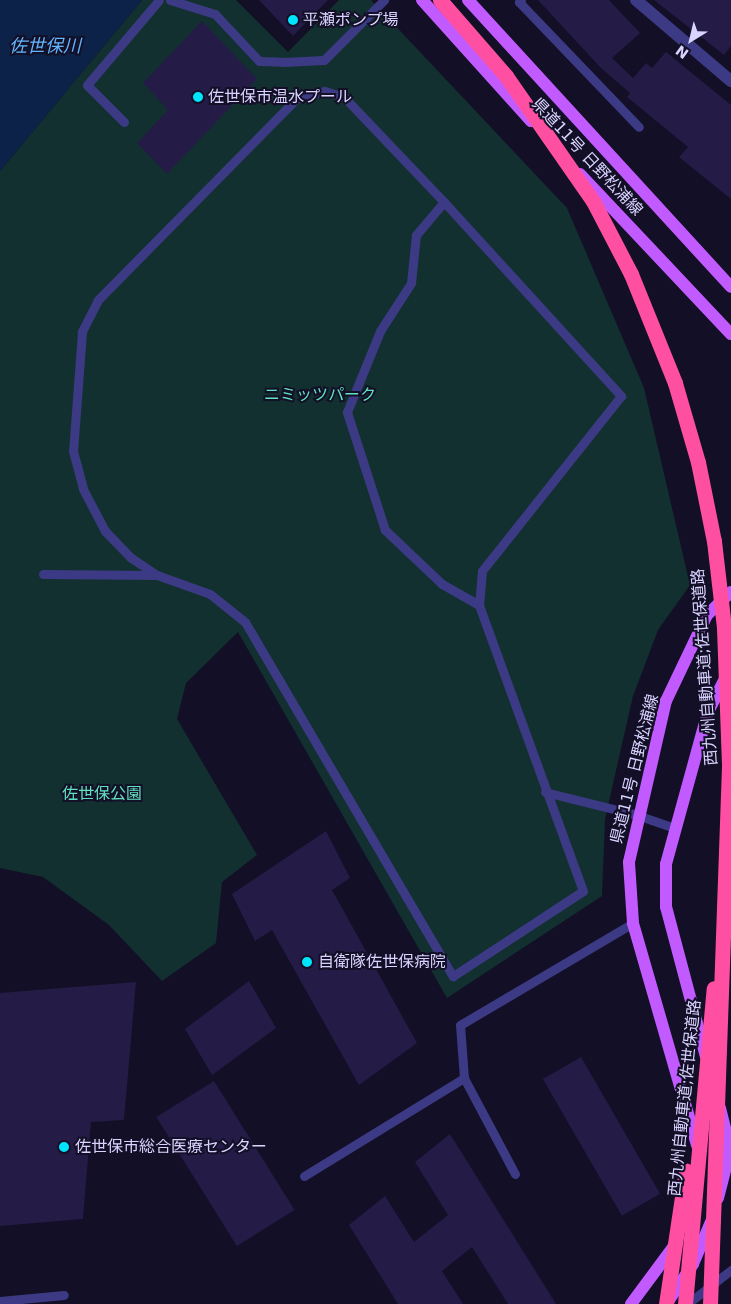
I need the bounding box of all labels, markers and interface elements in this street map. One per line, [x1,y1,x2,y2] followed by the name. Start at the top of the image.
[303,10,399,30] place label: 平瀬ポンプ場
[287,14,299,26] marker: 平瀬ポンプ場
[666,15,716,65] north arrow
[9,35,81,57] water label: 佐世保川
[673,42,692,62] text: N
[208,87,352,107] place label: 佐世保市温水プール
[192,91,204,103] marker: 佐世保市温水プール
[528,94,646,220] street label: 県道11号 日野松浦線
[264,385,376,405] park label: ニミッツパーク
[689,568,721,766] street label: 西九州自動車道;佐世保道路
[607,692,663,846] street label: 県道11号 日野松浦線
[62,784,142,804] park label: 佐世保公園
[318,952,446,972] place label: 自衛隊佐世保病院
[300,955,314,969] marker: 自衛隊佐世保病院
[665,999,705,1197] street label: 西九州自動車道;佐世保道路
[75,1137,267,1157] place label: 佐世保市総合医療センター
[57,1140,71,1154] marker: 佐世保市総合医療センター

